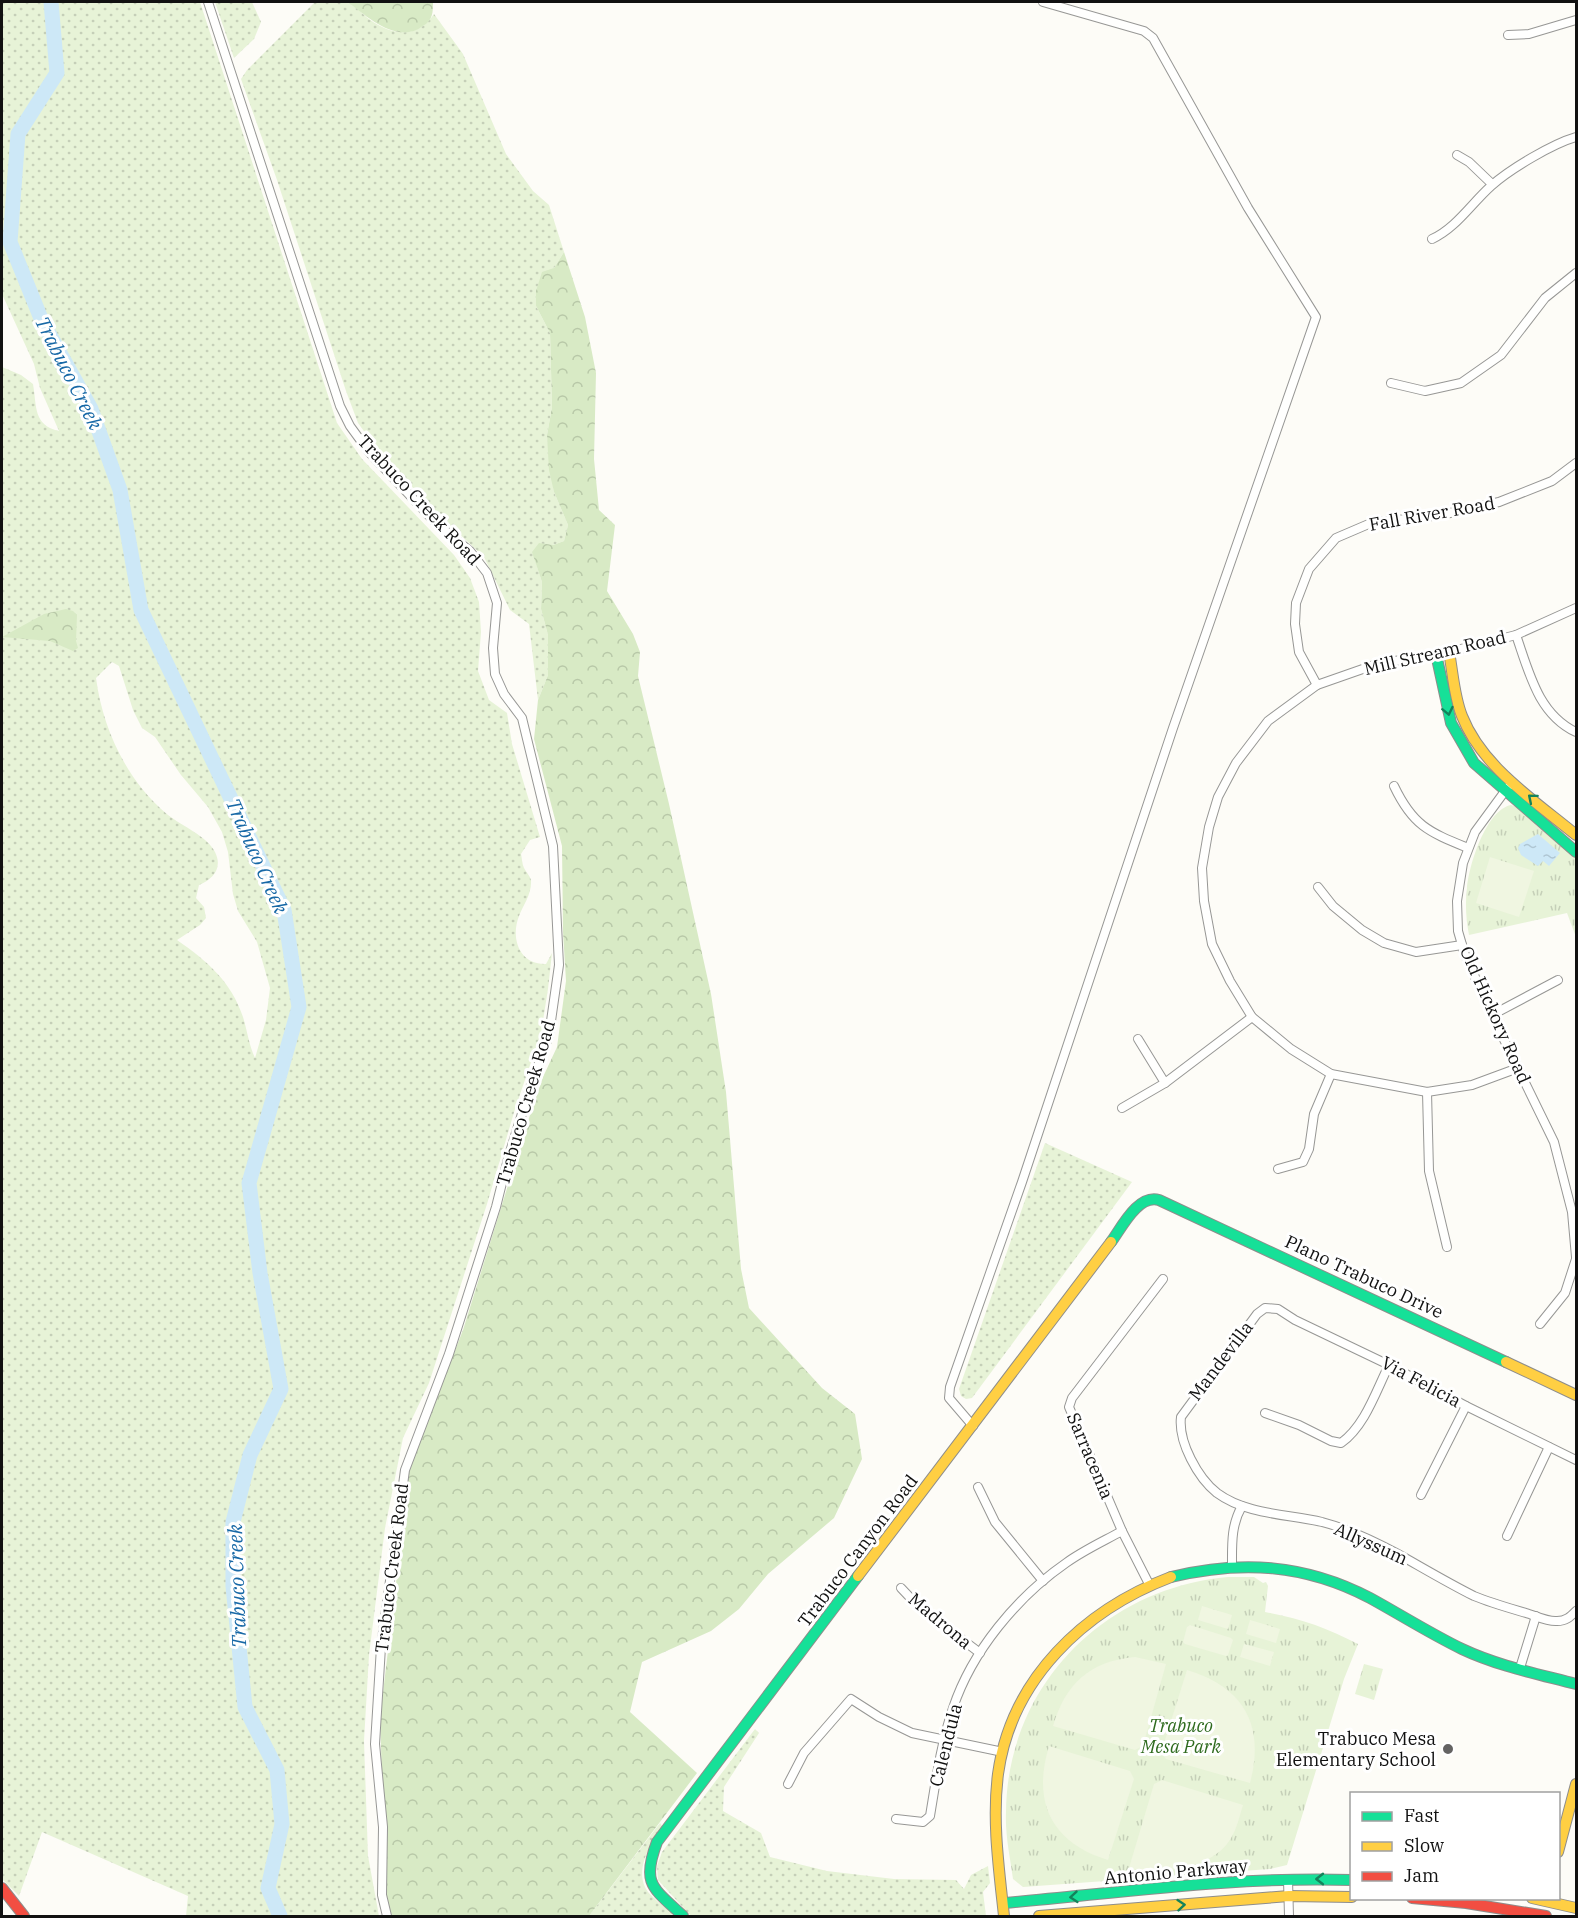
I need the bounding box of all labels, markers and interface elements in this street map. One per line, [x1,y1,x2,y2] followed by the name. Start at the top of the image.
[29,311,110,435] water label: Trabuco Creek
[353,429,486,570] street label: Trabuco Creek Road
[1367,491,1497,536] street label: Fall River Road
[1362,625,1508,680] street label: Mill Stream Road
[1441,706,1454,716] one-way arrow
[220,794,295,918] water label: Trabuco Creek
[1528,794,1539,805] one-way arrow
[1455,942,1536,1087] street label: Old Hickory Road
[491,1018,560,1188] street label: Trabuco Creek Road
[1281,1230,1447,1323] street label: Plano Trabuco Drive
[1183,1316,1258,1405] street label: Mandevilla
[1377,1351,1465,1412] street label: Via Felicia
[1062,1409,1119,1503] street label: Sarracenia
[793,1470,923,1632] street label: Trabuco Canyon Road
[370,1482,413,1654] street label: Trabuco Creek Road
[1331,1517,1412,1570] street label: Allyssum
[221,1523,252,1648] water label: Trabuco Creek
[904,1587,977,1654] street label: Madrona
[924,1701,967,1789] street label: Calendula
[1140,1714,1222,1758] park label: Trabuco Mesa Park
[1276,1727,1436,1771] place label: Trabuco Mesa Elementary School
[1441,1742,1455,1756] marker: Trabuco Mesa Elementary School
[1350,1792,1560,1900] legend
[1404,1804,1439,1827] text: Fast
[1404,1834,1444,1857] text: Slow
[1103,1854,1249,1889] street label: Antonio Parkway
[1404,1864,1439,1887] text: Jam
[1315,1873,1324,1885] one-way arrow
[1069,1890,1078,1903] one-way arrow
[1176,1899,1186,1912] one-way arrow

